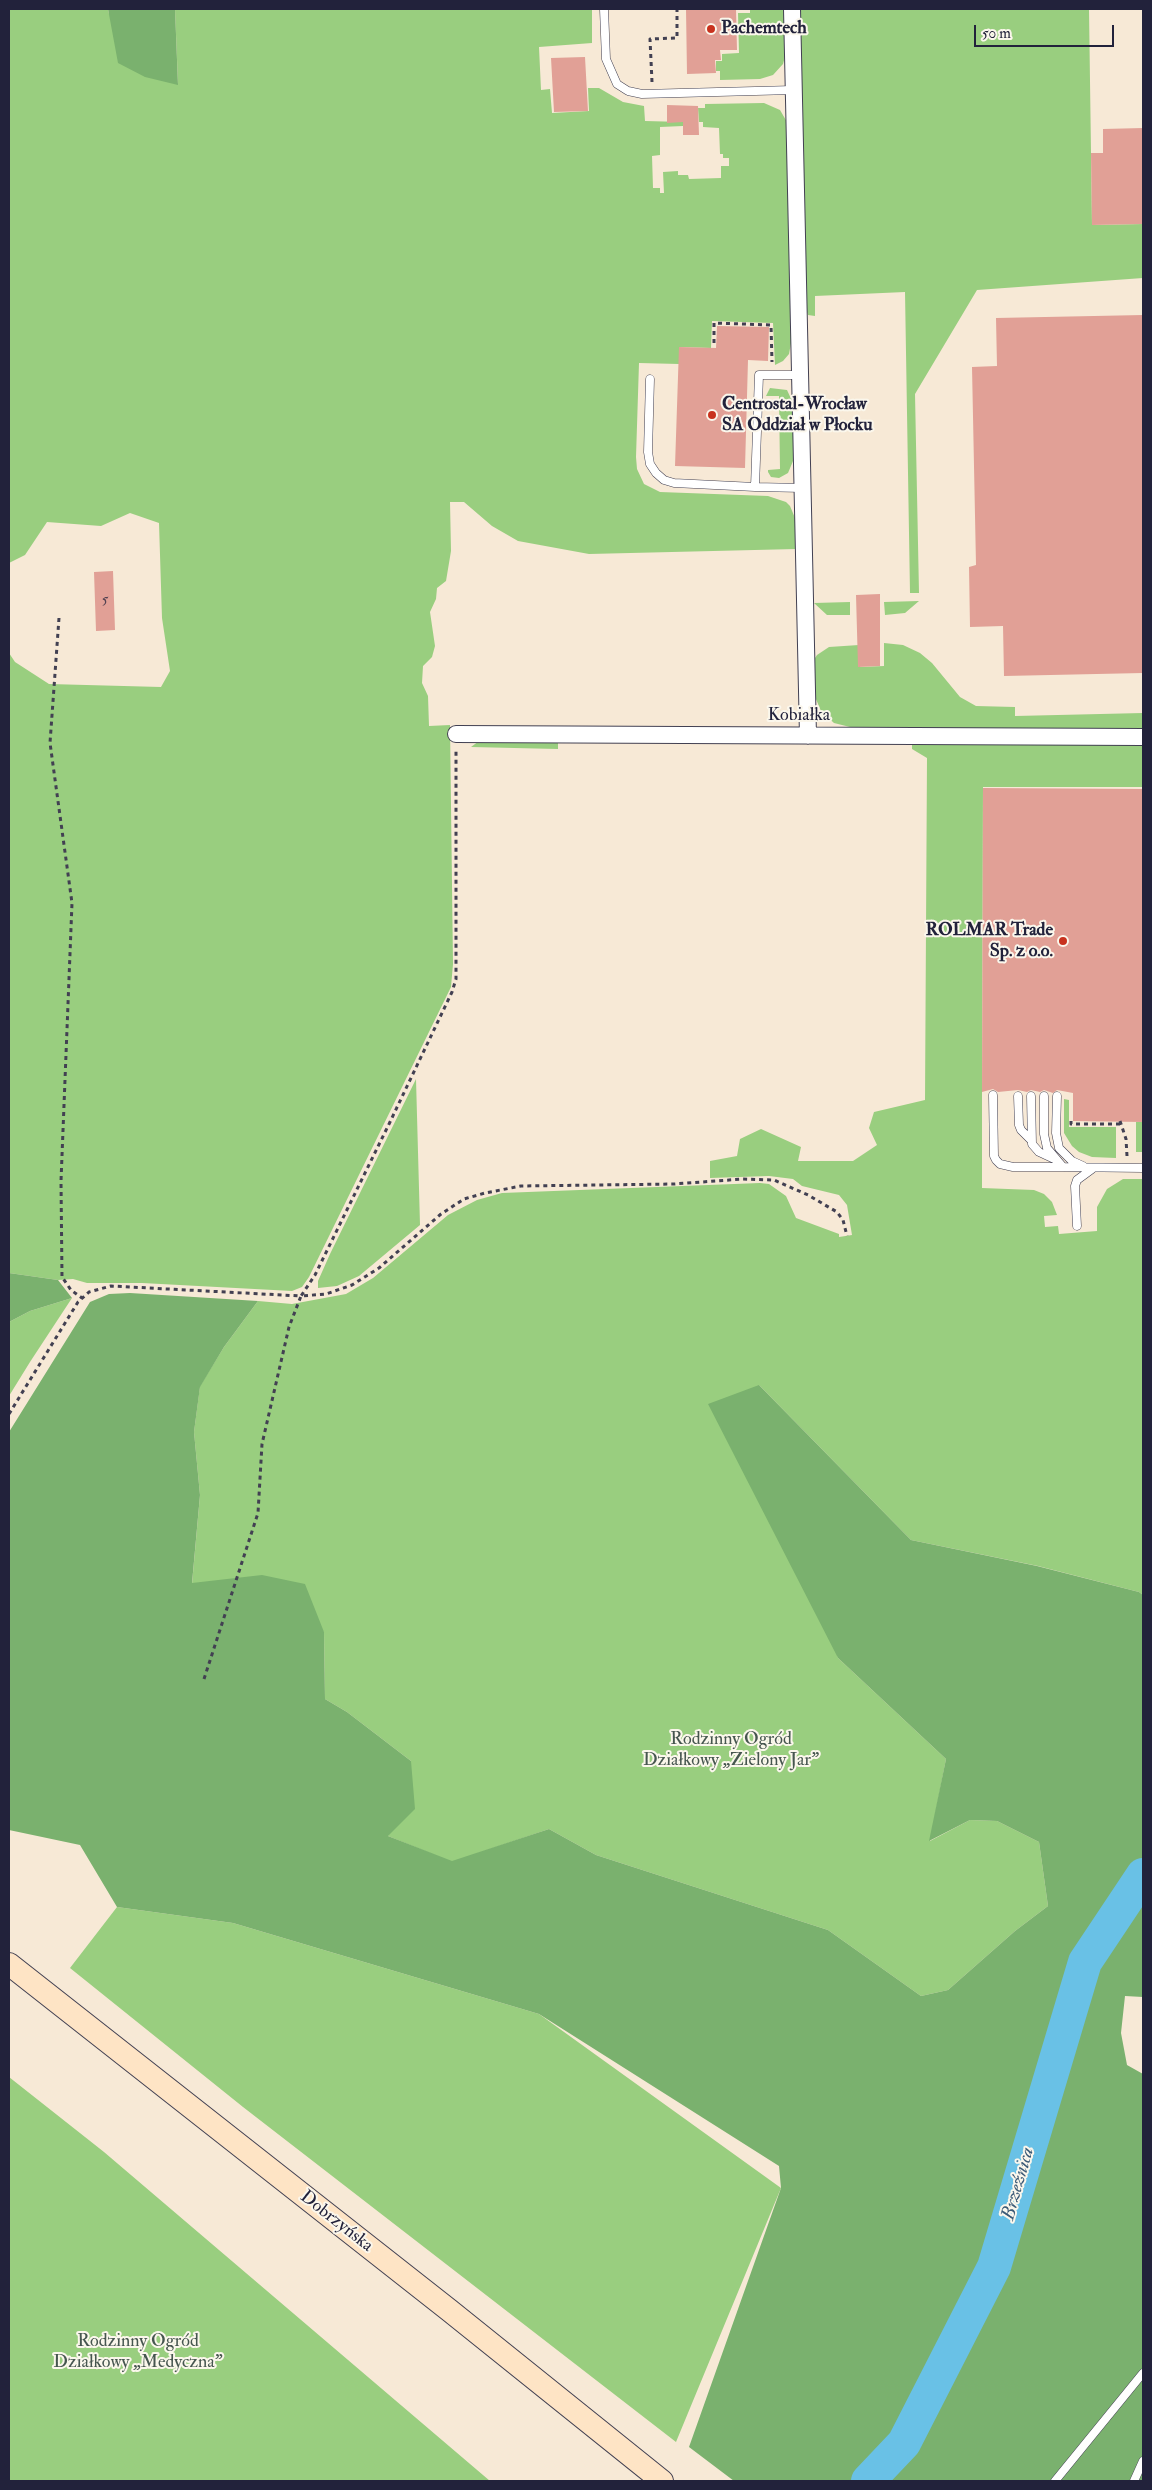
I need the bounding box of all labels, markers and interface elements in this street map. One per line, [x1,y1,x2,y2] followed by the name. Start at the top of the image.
[977,15,1117,47] scale bar
[721,18,807,40] place label: Pachemtech
[705,23,717,35] marker: Pachemtech
[982,24,1011,43] text: 50 m
[722,394,873,436] place label: Centrostal-Wrocław SA Oddział w Płocku
[706,409,718,421] marker: Centrostal-Wrocław SA Oddział w Płocku
[102,592,108,610] house number: 5
[768,705,830,727] street label: Kobiałka
[926,920,1053,962] place label: ROLMAR Trade Sp. z o.o.
[1057,935,1069,947] marker: ROLMAR Trade Sp. z o.o.
[643,1729,819,1772] park label: Rodzinny Ogród Działkowy „Zielony Jar”
[998,2145,1040,2223] water label: Brzeźnica
[295,2187,377,2257] street label: Dobrzyńska
[53,2331,223,2374] park label: Rodzinny Ogród Działkowy „Medyczna”

